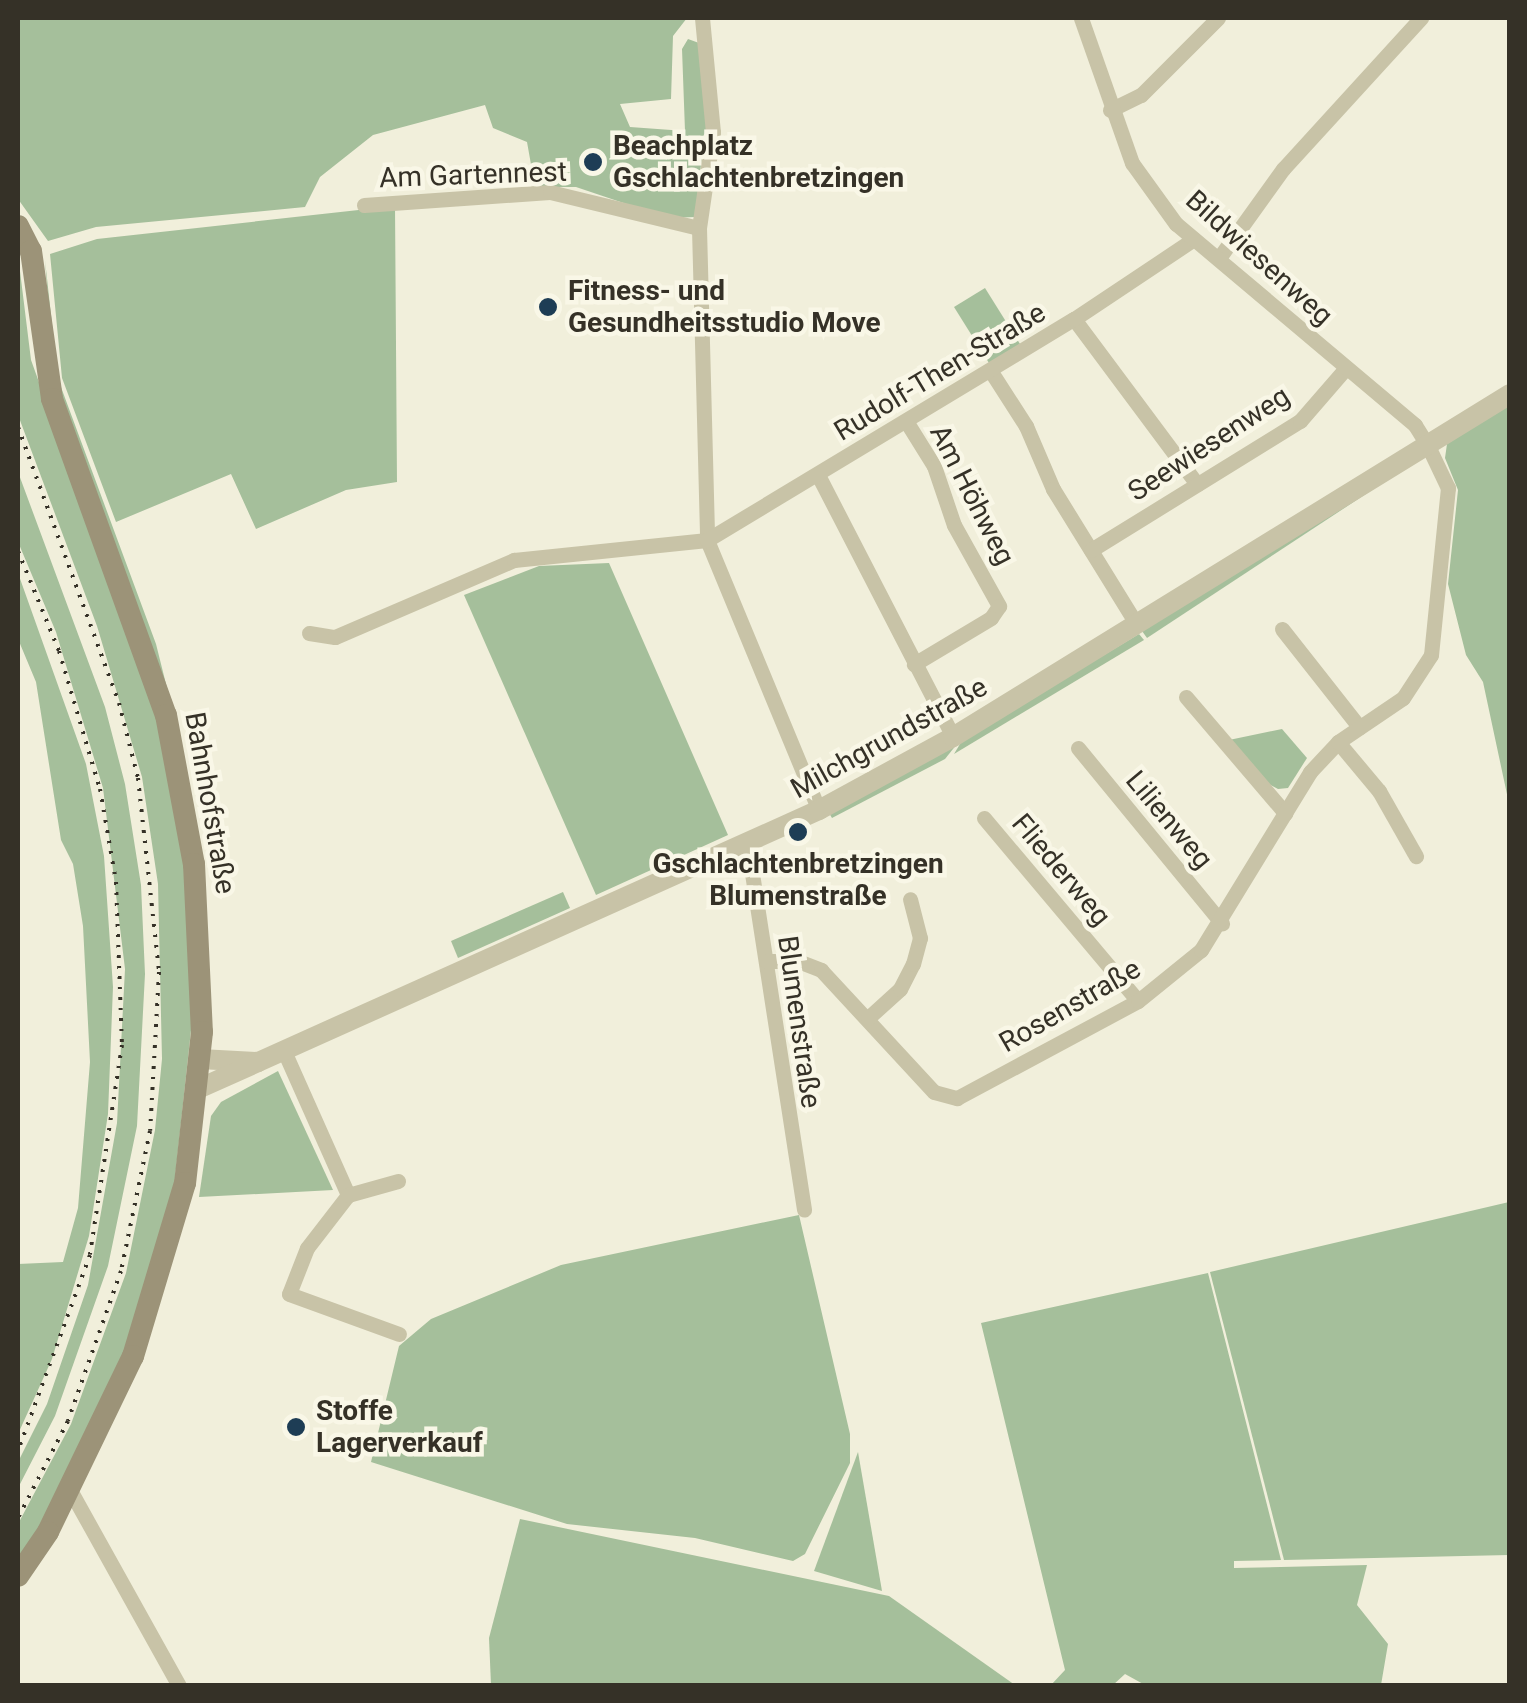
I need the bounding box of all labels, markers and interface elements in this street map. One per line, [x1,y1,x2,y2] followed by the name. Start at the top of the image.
[613,129,904,195] place label: Beachplatz Gschlachtenbretzingen
[582,151,604,173] marker: Beachplatz Gschlachtenbretzingen
[379,155,567,195] street label: Am Gartennest
[1179,183,1339,333] street label: Bildwiesenweg
[568,274,881,340] place label: Fitness- und Gesundheitsstudio Move
[537,296,559,318] marker: Fitness- und Gesundheitsstudio Move
[828,296,1052,448] street label: Rudolf-Then-Straße
[1122,379,1296,509] street label: Seewiesenweg
[922,419,1022,571] street label: Am Höhweg
[785,670,993,806] street label: Milchgrundstraße
[177,709,243,897] street label: Bahnhofstraße
[1118,764,1220,876] street label: Lilienweg
[1004,807,1118,933] street label: Fliederweg
[787,821,809,843] marker: Gschlachtenbretzingen Blumenstraße
[652,847,944,913] place label: Gschlachtenbretzingen Blumenstraße
[770,934,828,1110] street label: Blumenstraße
[994,952,1146,1060] street label: Rosenstraße
[316,1394,483,1460] place label: Stoffe Lagerverkauf
[285,1416,307,1438] marker: Stoffe Lagerverkauf

